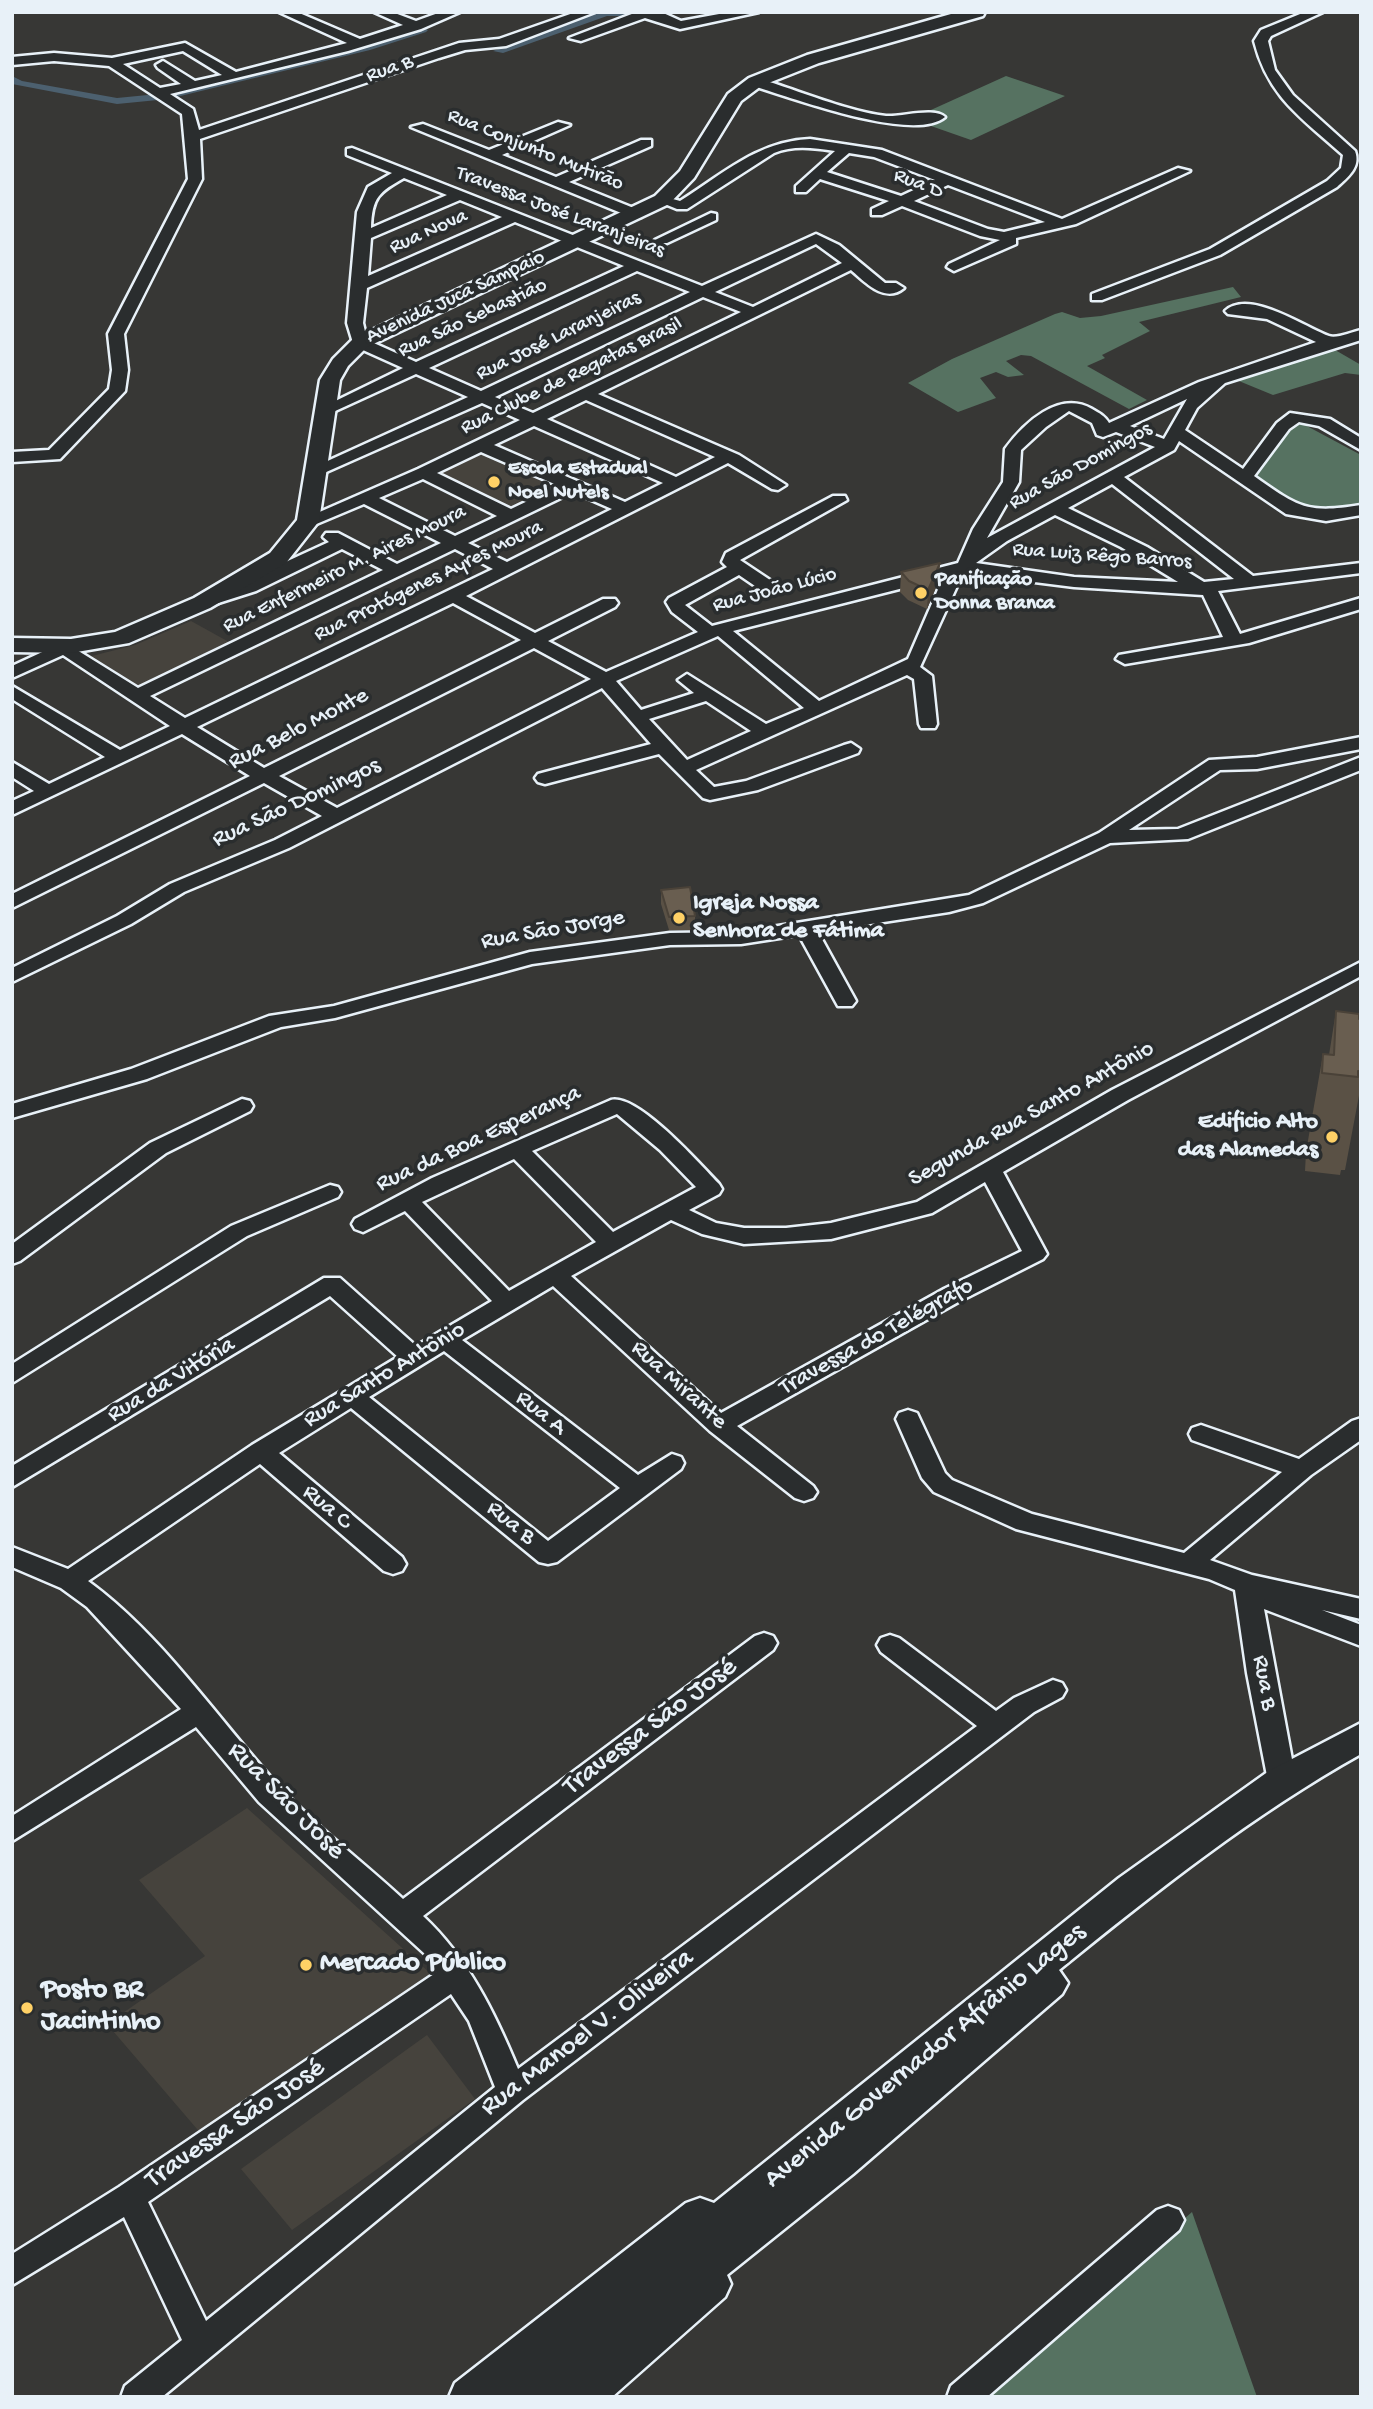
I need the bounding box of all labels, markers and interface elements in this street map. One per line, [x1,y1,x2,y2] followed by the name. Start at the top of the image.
[363,50,417,90] street label: Rua B
[443,104,627,198] street label: Rua Conjunto Mutirão
[452,162,668,264] street label: Travessa José Laranjeiras
[890,164,946,206] street label: Rua D
[386,205,472,261] street label: Rua Nova
[363,245,549,351] street label: Avenida Juca Sampaio
[394,273,552,365] street label: Rua São Sebastião
[473,286,645,388] street label: Rua José Laranjeiras
[457,312,687,442] street label: Rua Clube de Regatas Brasil
[1005,417,1157,517] street label: Rua São Domingos
[508,457,648,507] place label: Escola Estadual Noel Nutels
[486,474,502,490] marker: Escola Estadual Noel Nutels
[219,500,471,640] street label: Rua Enfermeiro M. Aires Moura
[311,516,547,648] street label: Rua Protógenes Ayres Moura
[1012,538,1192,576] street label: Rua Luiz Rêgo Barros
[710,562,840,620] street label: Rua João Lúcio
[935,568,1055,618] place label: Panificação Donna Branca
[913,585,929,601] marker: Panificação Donna Branca
[224,682,374,778] street label: Rua Belo Monte
[208,752,386,856] street label: Rua São Domingos
[693,890,884,946] place label: Igreja Nossa Senhora de Fátima
[479,904,627,958] street label: Rua São Jorge
[671,910,687,926] marker: Igreja Nossa Senhora de Fátima
[904,1035,1160,1195] street label: Segunda Rua Santo Antônio
[372,1080,586,1200] street label: Rua da Boa Esperança
[1178,1109,1318,1165] place label: Edificio Alto das Alamedas
[1324,1129,1340,1145] marker: Edificio Alto das Alamedas
[775,1273,979,1403] street label: Travessa do Telégrafo
[299,1316,471,1436] street label: Rua Santo Antônio
[103,1332,241,1430] street label: Rua da Vitória
[624,1335,732,1437] street label: Rua Mirante
[509,1385,571,1443] street label: Rua A
[295,1479,357,1537] street label: Rua C
[480,1495,540,1553] street label: Rua B
[557,1651,745,1805] street label: Travessa São José
[1244,1653,1282,1713] street label: Rua B
[219,1736,351,1868] street label: Rua São José
[758,1917,1094,2197] street label: Avenida Governador Afrânio Lages
[475,1943,701,2125] street label: Rua Manoel V. Oliveira
[320,1948,506,1982] place label: Mercado Público
[298,1957,314,1973] marker: Mercado Público
[41,1975,161,2041] place label: Posto BR Jacintinho
[19,2000,35,2016] marker: Posto BR Jacintinho
[140,2052,332,2198] street label: Travessa São José

